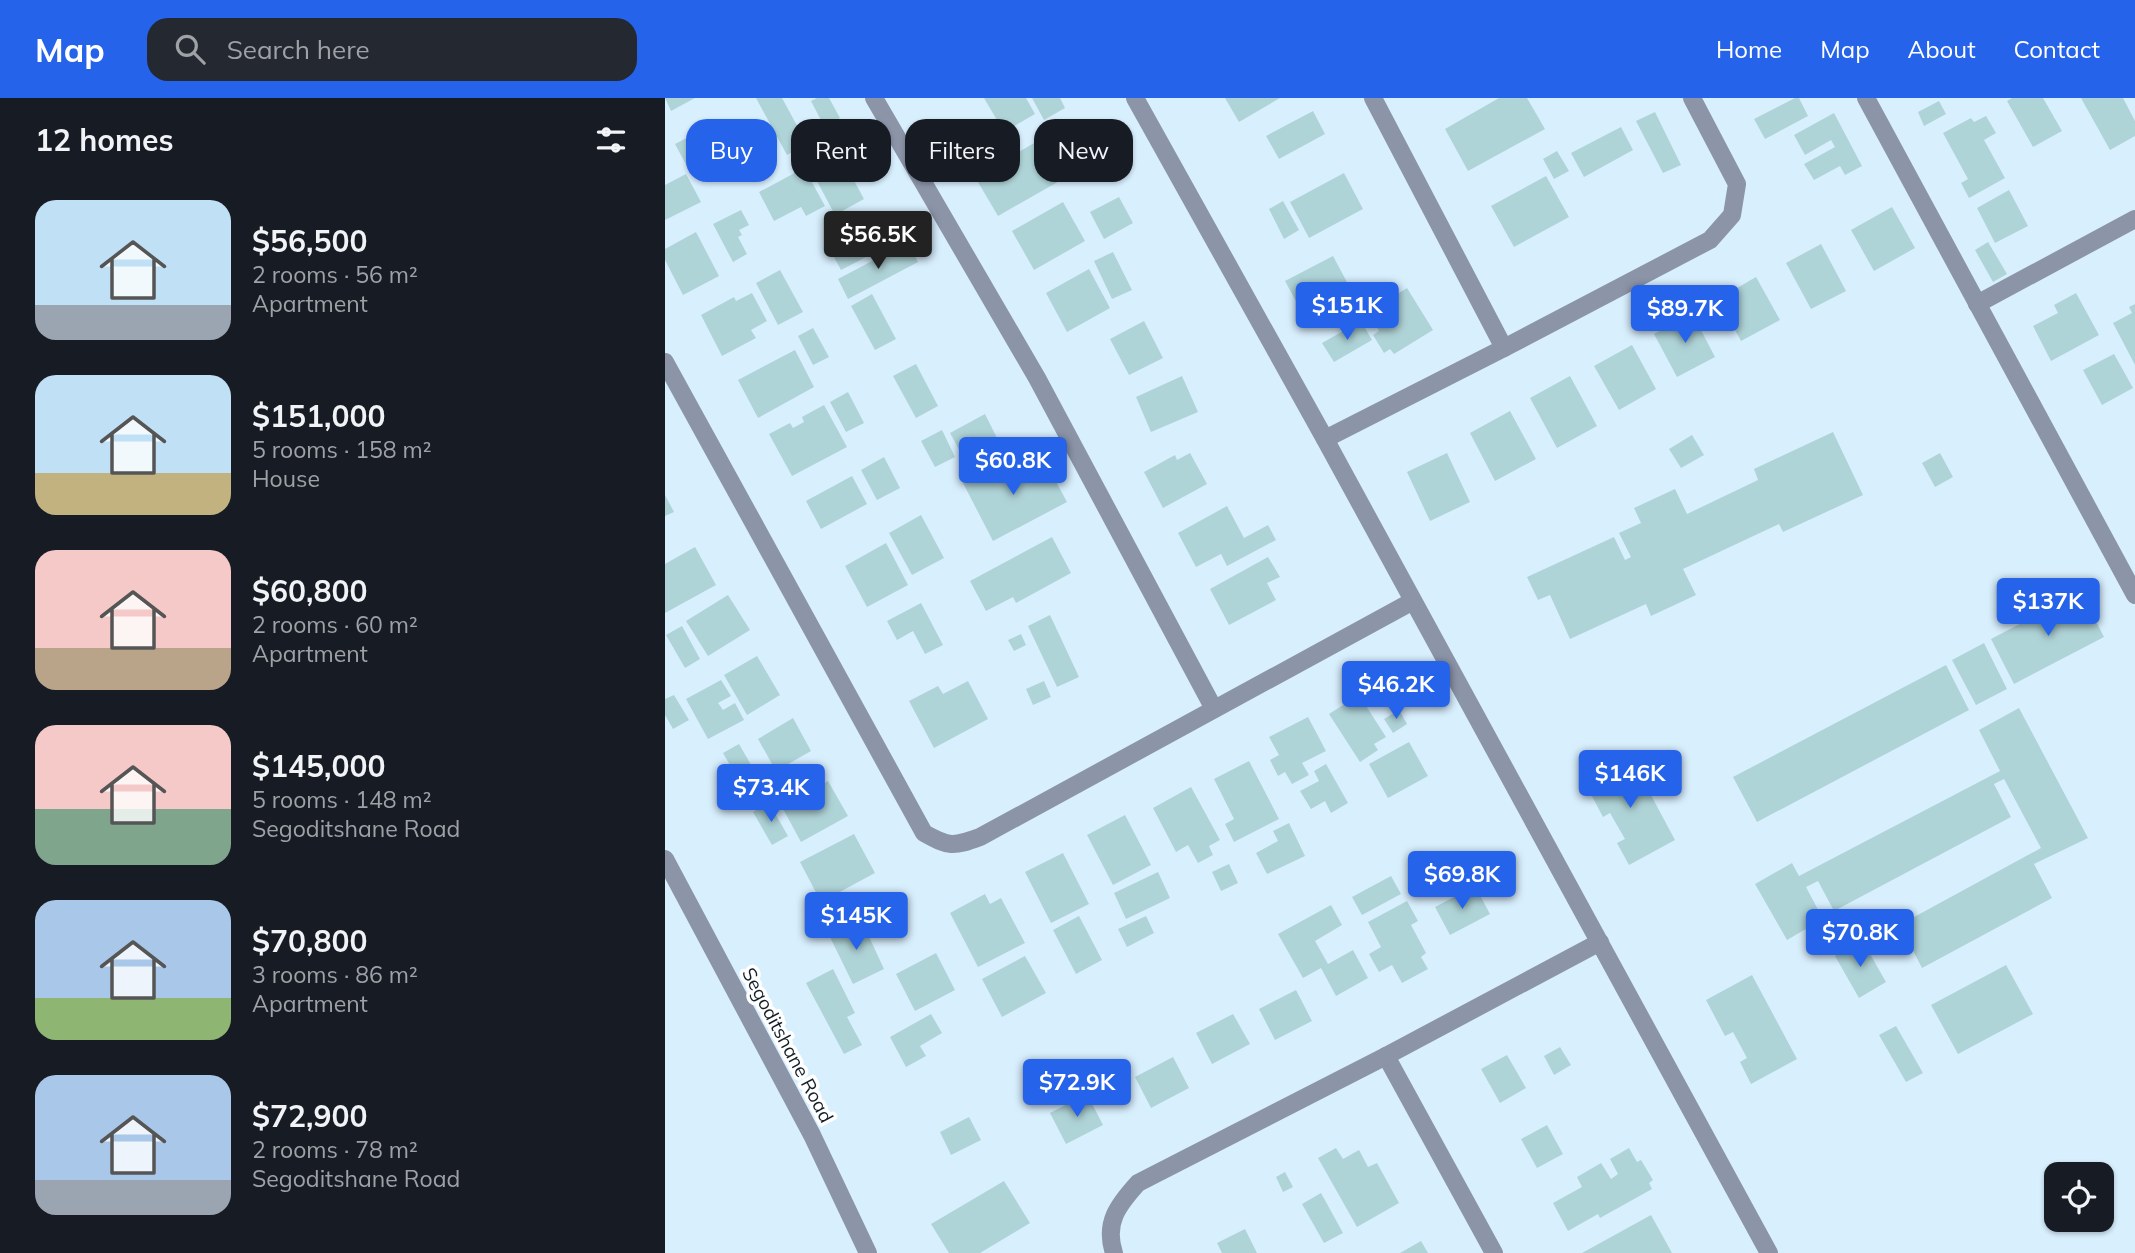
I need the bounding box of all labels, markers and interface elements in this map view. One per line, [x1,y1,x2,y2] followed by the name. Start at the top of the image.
[147,18,637,81] search box
[35,29,105,70] text: Map
[171,30,209,68] icon: search
[227,33,370,66] text: Search here
[1716,34,1782,64] text: Home
[1820,34,1870,64] text: Map
[1908,34,1976,64] text: About
[2014,34,2100,64] text: Contact
[686,119,777,182] chip: Buy
[791,119,891,182] chip: Rent
[905,119,1020,182] chip: Filters
[1034,119,1133,182] chip: New
[35,121,174,159] text: 12 homes
[592,121,630,159] icon: filters
[821,212,935,271] pin: $56.5K
[840,219,916,248] text: $56.5K
[252,222,367,260] text: $56,500
[91,228,175,312] icon: home
[252,260,418,289] text: 2 rooms · 56 m²
[1298,282,1396,342] pin: $151K
[1628,286,1742,345] pin: $89.7K
[252,289,368,318] text: Apartment
[1312,290,1382,319] text: $151K
[1647,293,1723,322] text: $89.7K
[252,397,385,435] text: $151,000
[91,403,175,487] icon: home
[252,435,432,464] text: 5 rooms · 158 m²
[956,438,1070,497] pin: $60.8K
[975,445,1051,474] text: $60.8K
[252,464,320,493] text: House
[252,572,367,610] text: $60,800
[91,578,175,662] icon: home
[1999,578,2097,638] pin: $137K
[2013,586,2083,615] text: $137K
[252,610,418,639] text: 2 rooms · 60 m²
[252,639,368,668] text: Apartment
[1339,662,1453,721] pin: $46.2K
[1358,669,1434,698] text: $46.2K
[252,747,385,785] text: $145,000
[1581,750,1679,810] pin: $146K
[91,753,175,837] icon: home
[1595,758,1665,787] text: $146K
[714,764,828,824] pin: $73.4K
[733,772,809,801] text: $73.4K
[252,785,432,814] text: 5 rooms · 148 m²
[252,814,460,843] text: Segoditshane Road
[1405,852,1519,911] pin: $69.8K
[1424,859,1500,888] text: $69.8K
[807,892,905,952] pin: $145K
[821,900,891,929] text: $145K
[1803,910,1917,969] pin: $70.8K
[1822,917,1898,946] text: $70.8K
[252,922,367,960] text: $70,800
[91,928,175,1012] icon: home
[252,960,418,989] text: 3 rooms · 86 m²
[737,963,839,1127] street label: Segoditshane Road
[252,989,368,1018] text: Apartment
[1020,1060,1134,1119] pin: $72.9K
[1039,1067,1115,1096] text: $72.9K
[252,1097,367,1135] text: $72,900
[91,1103,175,1187] icon: home
[252,1135,418,1164] text: 2 rooms · 78 m²
[2044,1162,2114,1232] map controls
[2044,1162,2114,1232] button: locate
[252,1164,460,1193] text: Segoditshane Road

